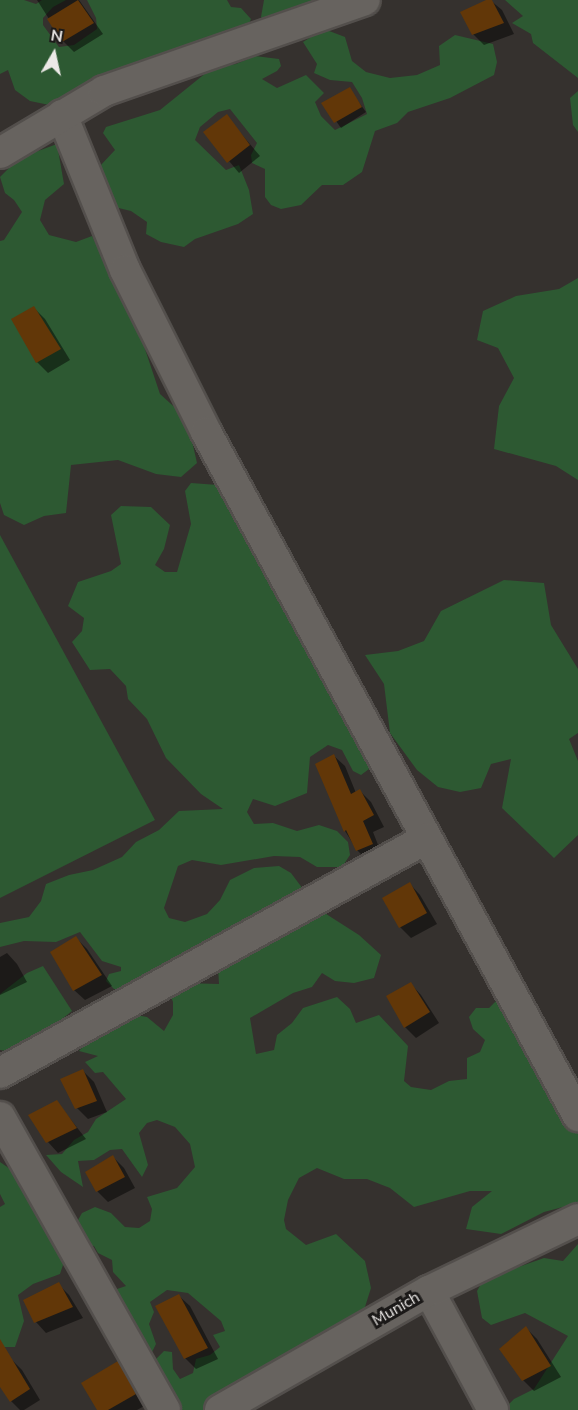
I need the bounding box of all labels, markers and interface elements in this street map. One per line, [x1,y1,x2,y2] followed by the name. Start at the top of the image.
[24,24,84,84] north arrow
[49,24,64,48] text: N
[369,1288,423,1330] street label: Munich

